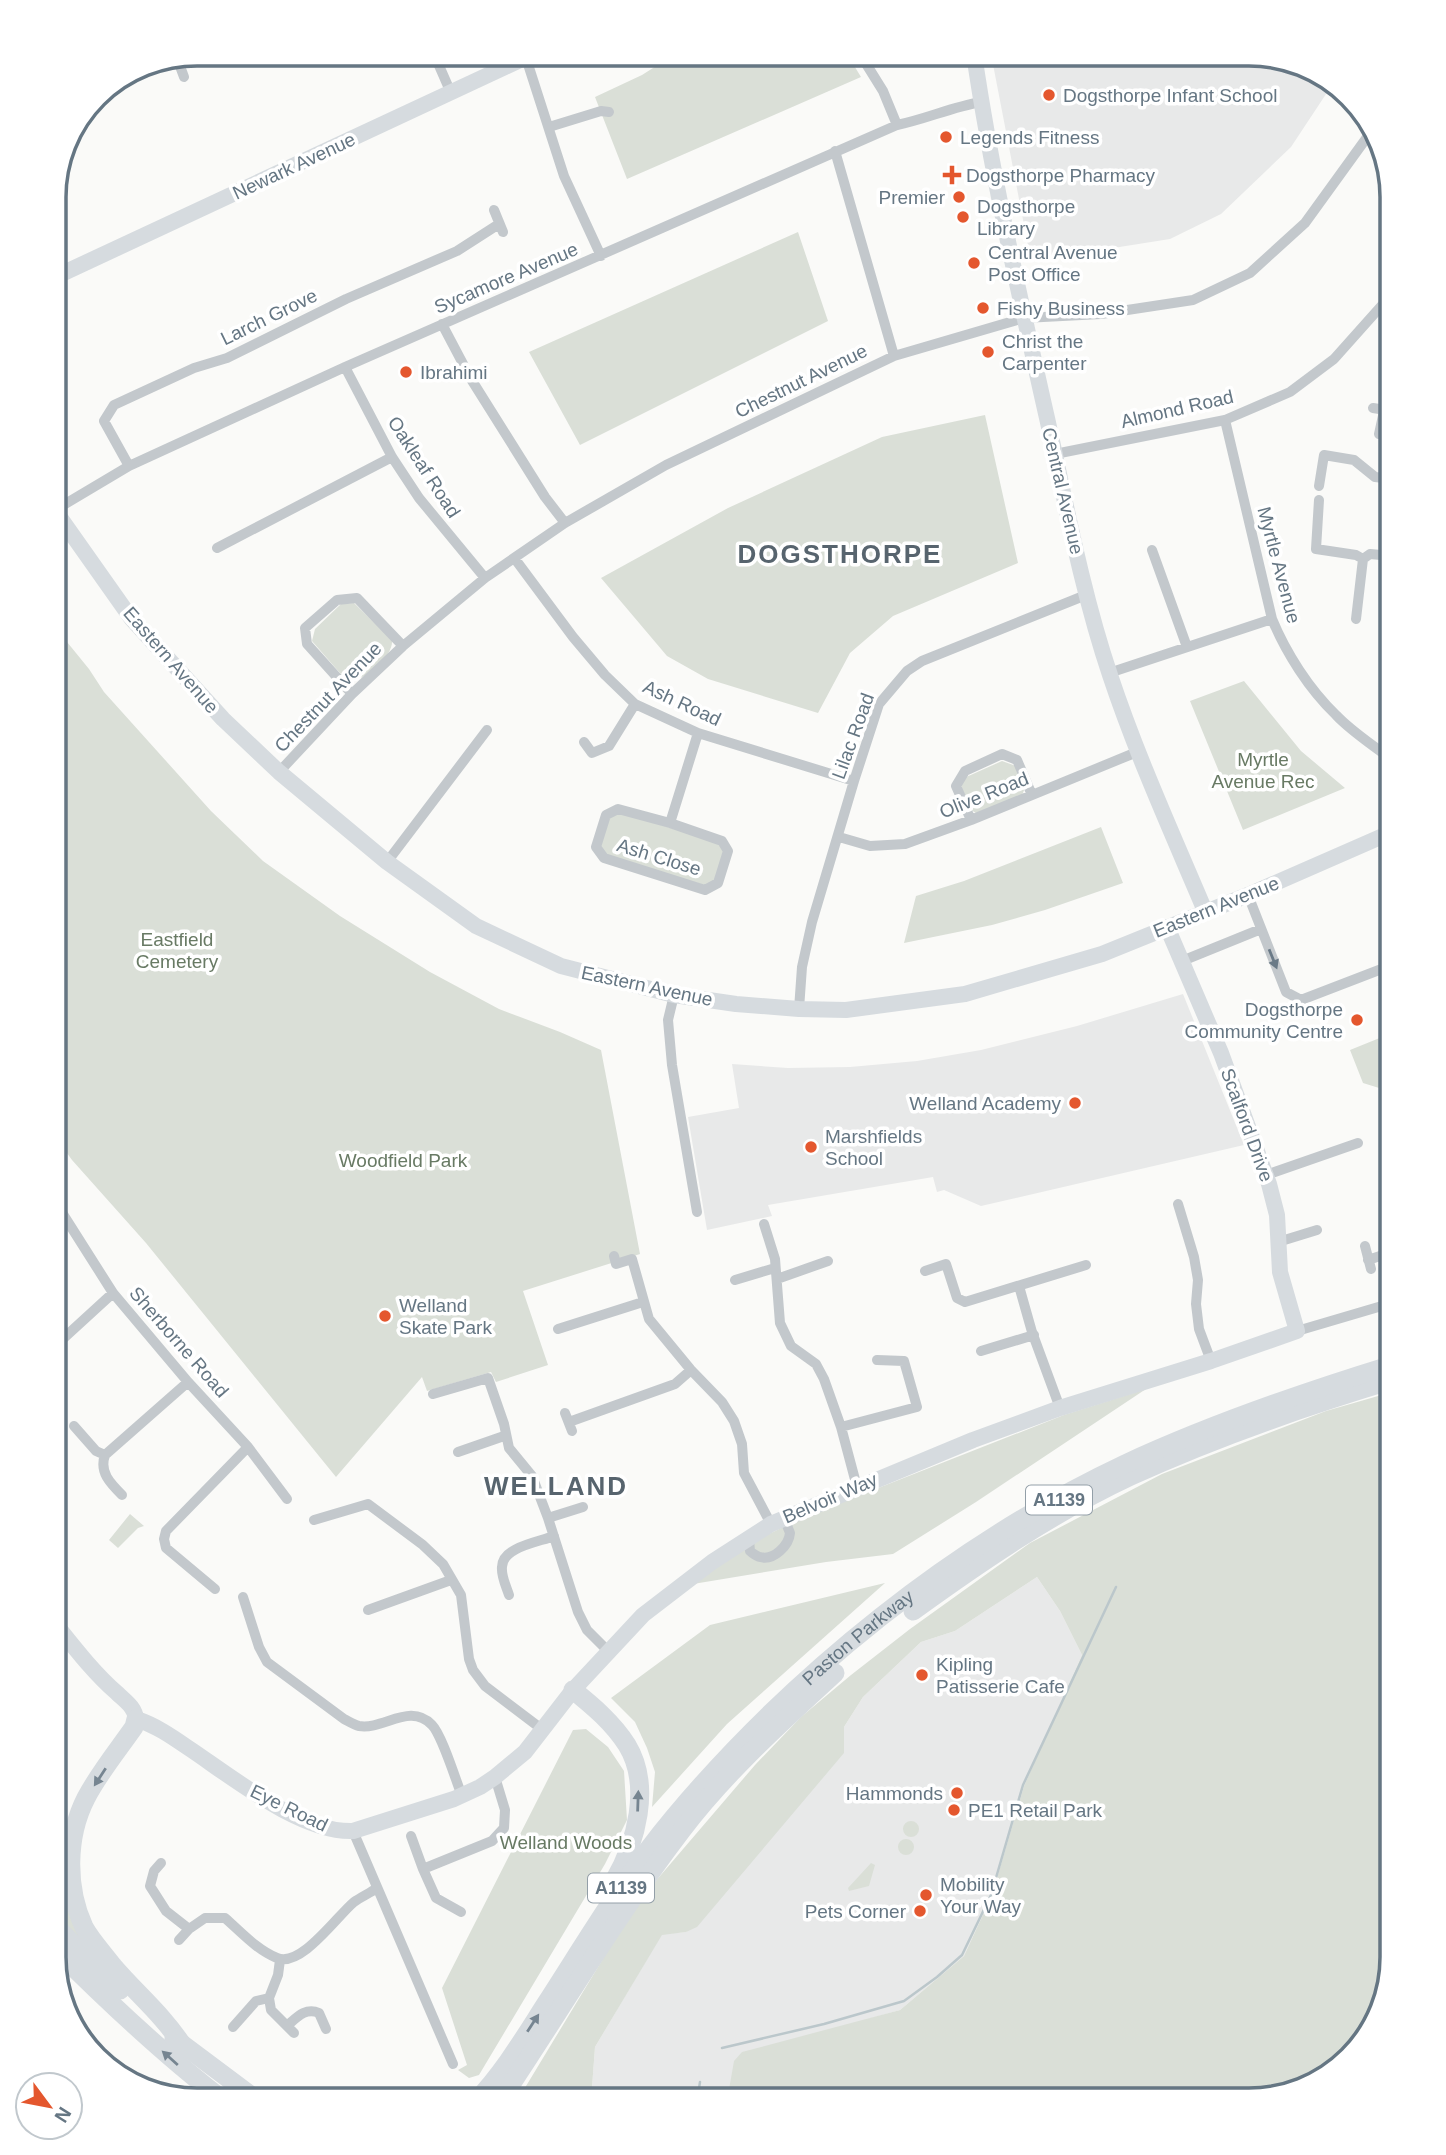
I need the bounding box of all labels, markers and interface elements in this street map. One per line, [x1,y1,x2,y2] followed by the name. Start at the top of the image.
[1063,85,1277,106] place label: Dogsthorpe Infant School
[1041,87,1057,103] marker: Dogsthorpe Infant School
[960,127,1099,148] place label: Legends Fitness
[229,128,359,204] street label: Newark Avenue
[938,129,954,145] marker: Legends Fitness
[966,165,1156,186] place label: Dogsthorpe Pharmacy
[944,167,960,183] marker: Dogsthorpe Pharmacy
[878,187,946,208] place label: Premier
[951,189,967,205] marker: Premier
[977,196,1075,239] place label: Dogsthorpe Library
[955,209,971,225] marker: Dogsthorpe Library
[431,238,581,318] street label: Sycamore Avenue
[988,242,1118,285] place label: Central Avenue Post Office
[966,255,982,271] marker: Central Avenue Post Office
[217,285,321,349] street label: Larch Grove
[997,298,1125,319] place label: Fishy Business
[975,300,991,316] marker: Fishy Business
[1002,331,1087,374] place label: Christ the Carpenter
[732,340,870,422] street label: Chestnut Avenue
[980,344,996,360] marker: Christ the Carpenter
[420,362,488,383] place label: Ibrahimi
[398,364,414,380] marker: Ibrahimi
[1119,386,1235,432] street label: Almond Road
[384,413,464,521] street label: Oakleaf Road
[1038,426,1088,556] street label: Central Avenue
[1253,504,1305,626] street label: Myrtle Avenue
[738,539,942,569] district label: DOGSTHORPE
[119,603,223,717] street label: Eastern Avenue
[270,638,386,756] street label: Chestnut Avenue
[640,676,724,730] street label: Ash Road
[828,690,878,782] street label: Lilac Road
[1211,749,1315,792] park label: Myrtle Avenue Rec
[936,768,1032,822] street label: Olive Road
[615,834,703,880] street label: Ash Close
[1150,872,1282,942] street label: Eastern Avenue
[136,929,219,972] park label: Eastfield Cemetery
[1267,948,1278,969] one-way arrow
[579,962,715,1010] street label: Eastern Avenue
[1185,999,1343,1042] place label: Dogsthorpe Community Centre
[1349,1012,1365,1028] marker: Dogsthorpe Community Centre
[1217,1065,1277,1185] street label: Scalford Drive
[909,1093,1061,1114] place label: Welland Academy
[1067,1095,1083,1111] marker: Welland Academy
[825,1126,922,1169] place label: Marshfields School
[803,1139,819,1155] marker: Marshfields School
[339,1150,468,1171] park label: Woodfield Park
[125,1282,233,1402] street label: Sherborne Road
[399,1295,492,1338] place label: Welland Skate Park
[377,1308,393,1324] marker: Welland Skate Park
[780,1468,881,1527] street label: Belvoir Way
[484,1471,628,1501] district label: WELLAND
[1026,1485,1092,1514] road number: A1139
[798,1585,918,1689] street label: Paston Parkway
[936,1654,1065,1697] place label: Kipling Patisserie Cafe
[914,1667,930,1683] marker: Kipling Patisserie Cafe
[93,1767,106,1786] one-way arrow
[247,1780,331,1836] street label: Eye Road
[846,1783,943,1804] place label: Hammonds
[949,1785,965,1801] marker: Hammonds
[633,1790,644,1812] one-way arrow
[968,1800,1103,1821] place label: PE1 Retail Park
[946,1802,962,1818] marker: PE1 Retail Park
[500,1832,632,1853] park label: Welland Woods
[588,1874,654,1902] road number: A1139
[940,1874,1021,1917] place label: Mobility Your Way
[918,1887,934,1903] marker: Mobility Your Way
[805,1901,907,1922] place label: Pets Corner
[912,1903,928,1919] marker: Pets Corner
[526,2014,539,2033] one-way arrow
[161,2050,179,2066] one-way arrow
[14,2071,84,2141] north arrow
[50,2103,76,2126] text: N

